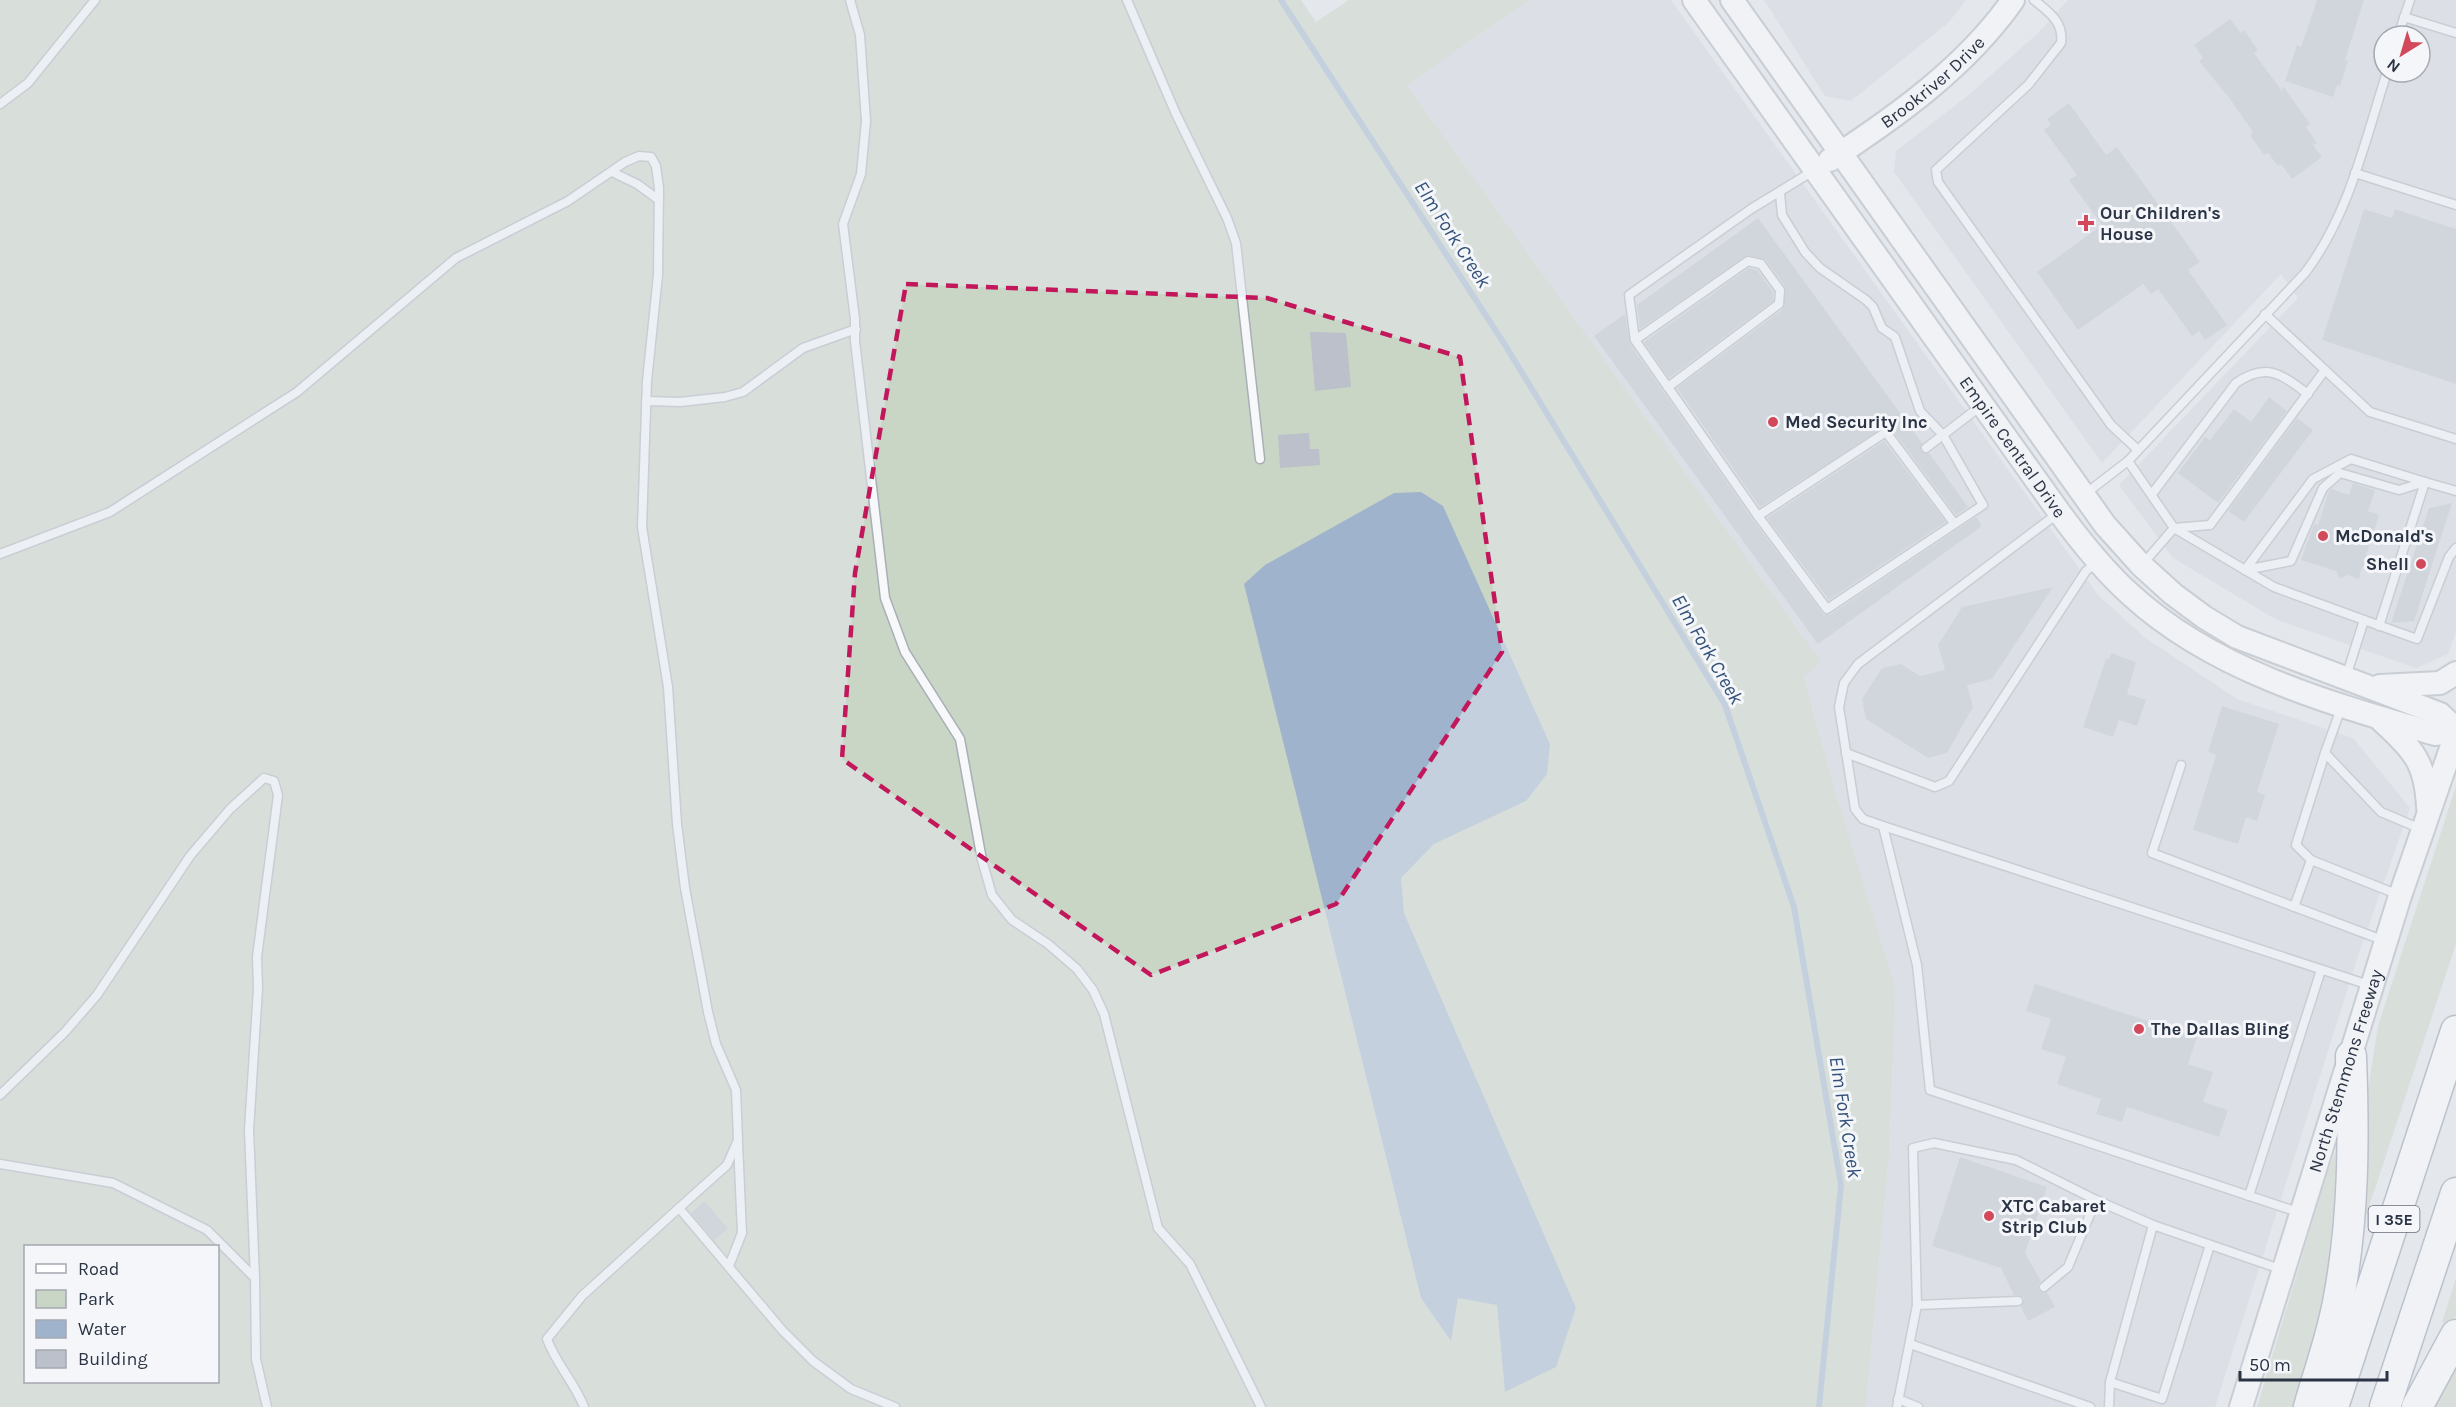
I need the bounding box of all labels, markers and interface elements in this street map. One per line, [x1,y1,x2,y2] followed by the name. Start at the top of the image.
[2372,24,2432,84] north arrow
[1876,32,1990,133] street label: Brookriver Drive
[2383,55,2404,77] text: N
[1409,176,1496,293] water label: Elm Fork Creek
[2100,202,2221,245] place label: Our Children's House
[2077,214,2095,232] marker: Our Children's House
[1955,372,2071,522] street label: Empire Central Drive
[1785,411,1928,433] place label: Med Security Inc
[1766,415,1780,429] marker: Med Security Inc
[2335,525,2434,547] place label: McDonald's
[2316,529,2330,543] marker: McDonald's
[2366,553,2409,575] place label: Shell
[2414,557,2428,571] marker: Shell
[1667,590,1749,709] water label: Elm Fork Creek
[2304,966,2388,1175] street label: North Stemmons Freeway
[2151,1018,2290,1040] place label: The Dallas Bling
[2132,1022,2146,1036] marker: The Dallas Bling
[1825,1055,1867,1180] water label: Elm Fork Creek
[2001,1195,2106,1238] place label: XTC Cabaret Strip Club
[2368,1206,2420,1232] road number: I 35E
[1982,1209,1996,1223] marker: XTC Cabaret Strip Club
[24,1245,219,1383] legend
[78,1258,119,1280] text: Road
[78,1288,115,1310] text: Park
[78,1318,126,1340] text: Water
[2240,1344,2387,1382] scale bar
[78,1348,148,1370] text: Building
[2249,1354,2291,1376] text: 50 m

